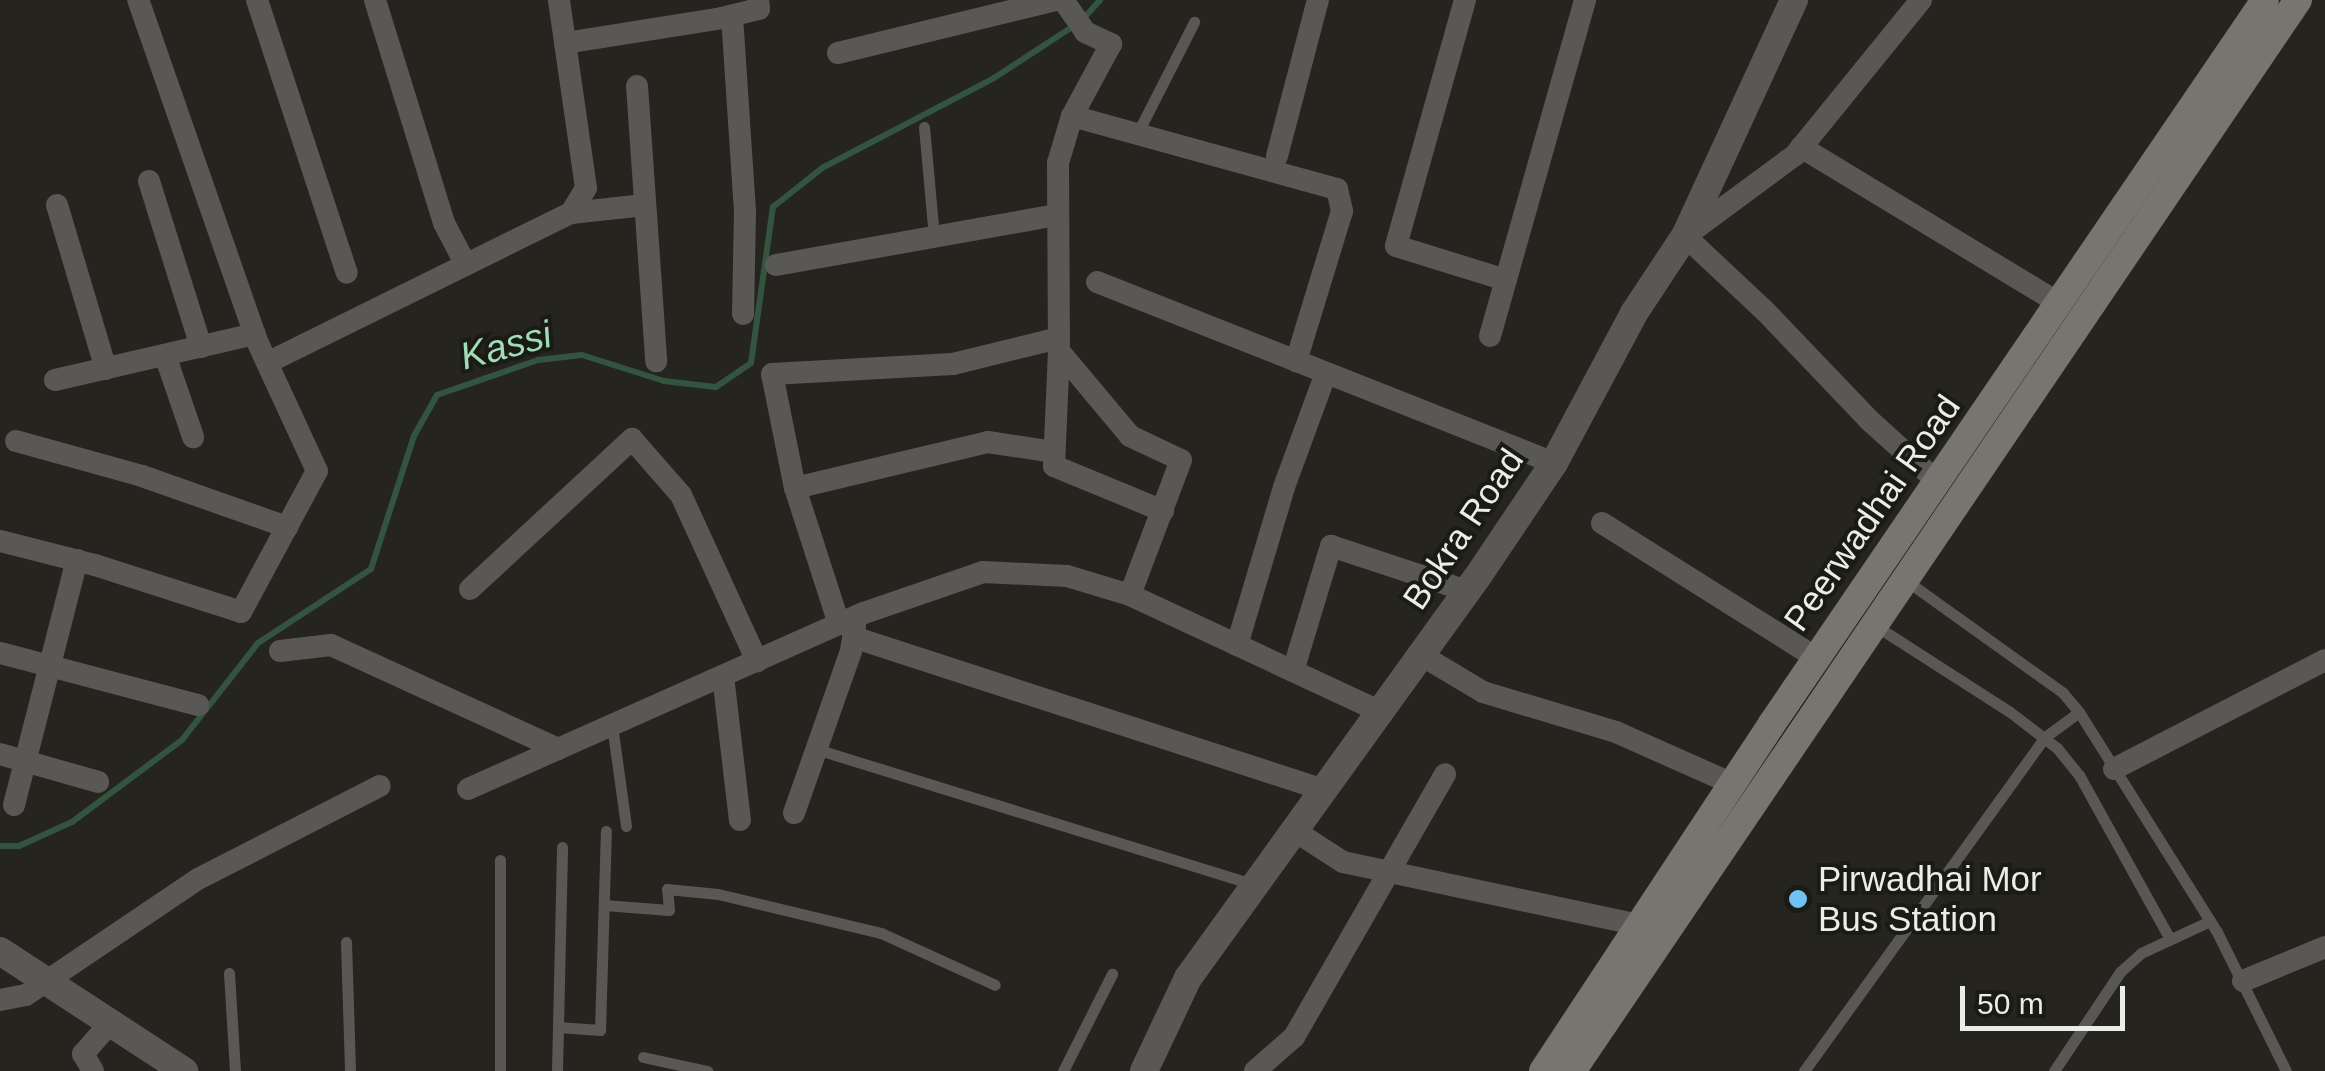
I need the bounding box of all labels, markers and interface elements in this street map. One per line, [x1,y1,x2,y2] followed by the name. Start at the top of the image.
[455,312,557,380] water label: Kassi
[1775,387,1969,639] street label: Peerwadhai Road
[1394,441,1532,617] street label: Bokra Road
[1818,858,2042,940] place label: Pirwadhai Mor Bus Station
[1787,888,1809,910] marker: Pirwadhai Mor Bus Station
[1965,966,2130,1028] scale bar
[1977,987,2044,1020] text: 50 m

